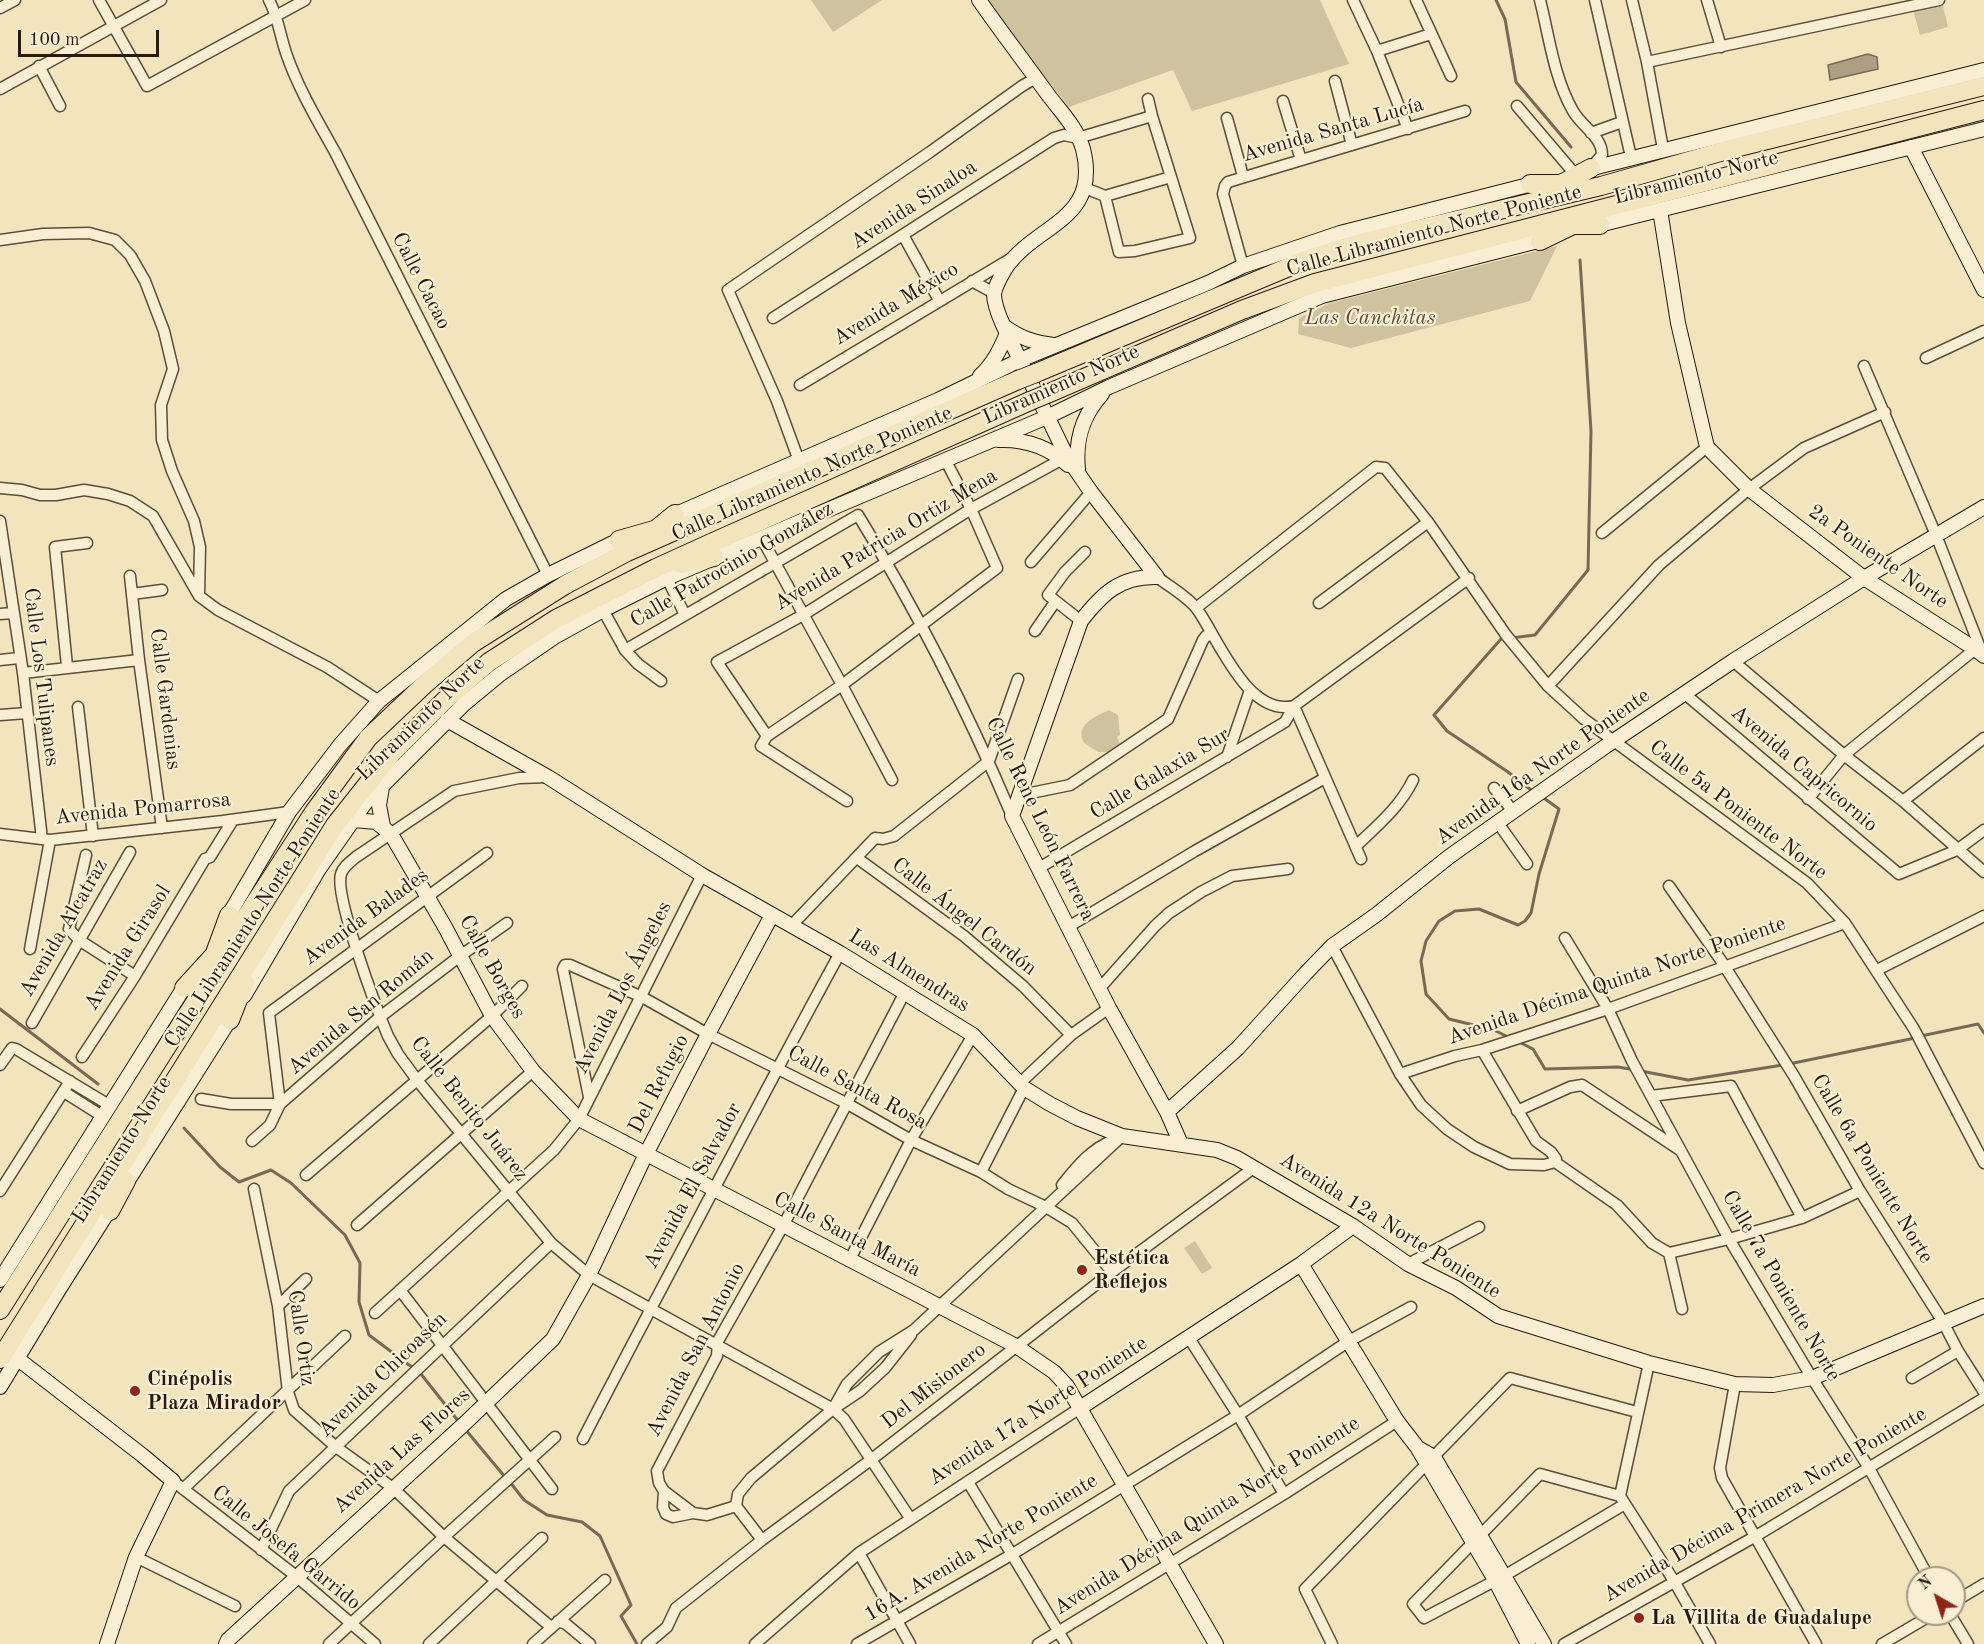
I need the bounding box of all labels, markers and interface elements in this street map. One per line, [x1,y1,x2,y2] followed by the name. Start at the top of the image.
[21,18,162,56] scale bar
[29,31,80,49] text: 100 m
[1239,92,1427,168] street label: Avenida Santa Lucía
[1611,145,1781,211] street label: Libramiento Norte
[846,155,982,255] street label: Avenida Sinaloa
[1284,179,1584,283] street label: Calle Libramiento Norte Poniente
[386,228,456,334] street label: Calle Cacao
[829,257,963,351] street label: Avenida México
[1304,305,1436,331] park label: Las Canchitas
[979,339,1143,431] street label: Libramiento Norte
[668,401,956,547] street label: Calle Libramiento Norte Poniente
[770,463,1002,617] street label: Avenida Patricia Ortiz Mena
[626,496,838,634] street label: Calle Patrocinio González
[1803,499,1953,615] street label: 2a Poniente Norte
[18,586,64,768] street label: Calle Los Tulipanes
[144,627,186,771] street label: Calle Gardenias
[352,651,490,787] street label: Libramiento Norte
[1431,683,1655,851] street label: Avenida 16a Norte Poniente
[1725,700,1883,838] street label: Avenida Capricornio
[980,713,1100,925] street label: Calle Rene León Farrera
[1086,722,1234,826] street label: Calle Galaxia Sur
[1644,735,1832,885] street label: Calle 5a Poniente Norte
[160,783,346,1053] street label: Calle Libramiento Norte Poniente
[54,787,232,831] street label: Avenida Pomarrosa
[886,853,1042,981] street label: Calle Ángel Cardón
[14,854,114,1002] street label: Avenida Alcatraz
[298,863,434,971] street label: Avenida Balades
[79,880,177,1016] street label: Avenida Girasol
[568,897,678,1079] street label: Avenida Los Ángeles
[453,911,531,1023] street label: Calle Borges
[1445,911,1789,1051] street label: Avenida Décima Quinta Norte Poniente
[844,924,974,1018] street label: Las Almendras
[283,943,439,1081] street label: Avenida San Román
[623,1030,695,1138] street label: Del Refugio
[405,1032,533,1186] street label: Calle Benito Juárez
[783,1041,931,1135] street label: Calle Santa Rosa
[1805,1070,1939,1268] street label: Calle 6a Poniente Norte
[67,1072,177,1228] street label: Libramiento Norte
[639,1099,747,1273] street label: Avenida El Salvador
[1275,1147,1505,1305] street label: Avenida 12a Norte Poniente
[1716,1186,1846,1386] street label: Calle 7a Poniente Norte
[769,1187,925,1283] street label: Calle Santa María
[1094,1245,1169,1295] place label: Estética Reflejos
[641,1259,751,1441] street label: Avenida San Antonio
[1075,1263,1089,1277] marker: Estética Reflejos
[282,1288,320,1388] street label: Calle Ortiz
[313,1307,453,1443] street label: Avenida Chicoasén
[924,1331,1152,1491] street label: Avenida 17a Norte Poniente
[877,1337,991,1435] street label: Del Misionero
[147,1366,281,1416] place label: Cinépolis Plaza Mirador
[328,1383,476,1519] street label: Avenida Las Flores
[128,1384,142,1398] marker: Cinépolis Plaza Mirador
[1599,1402,1931,1608] street label: Avenida Décima Primera Norte Poniente
[1049,1411,1365,1621] street label: Avenida Décima Quinta Norte Poniente
[860,1468,1102,1628] street label: 16A. Avenida Norte Poniente
[206,1480,366,1616] street label: Calle Josefa Garrido
[1906,1566,1966,1626] north arrow
[1651,1605,1872,1631] place label: La Villita de Guadalupe
[1632,1611,1646,1625] marker: La Villita de Guadalupe

